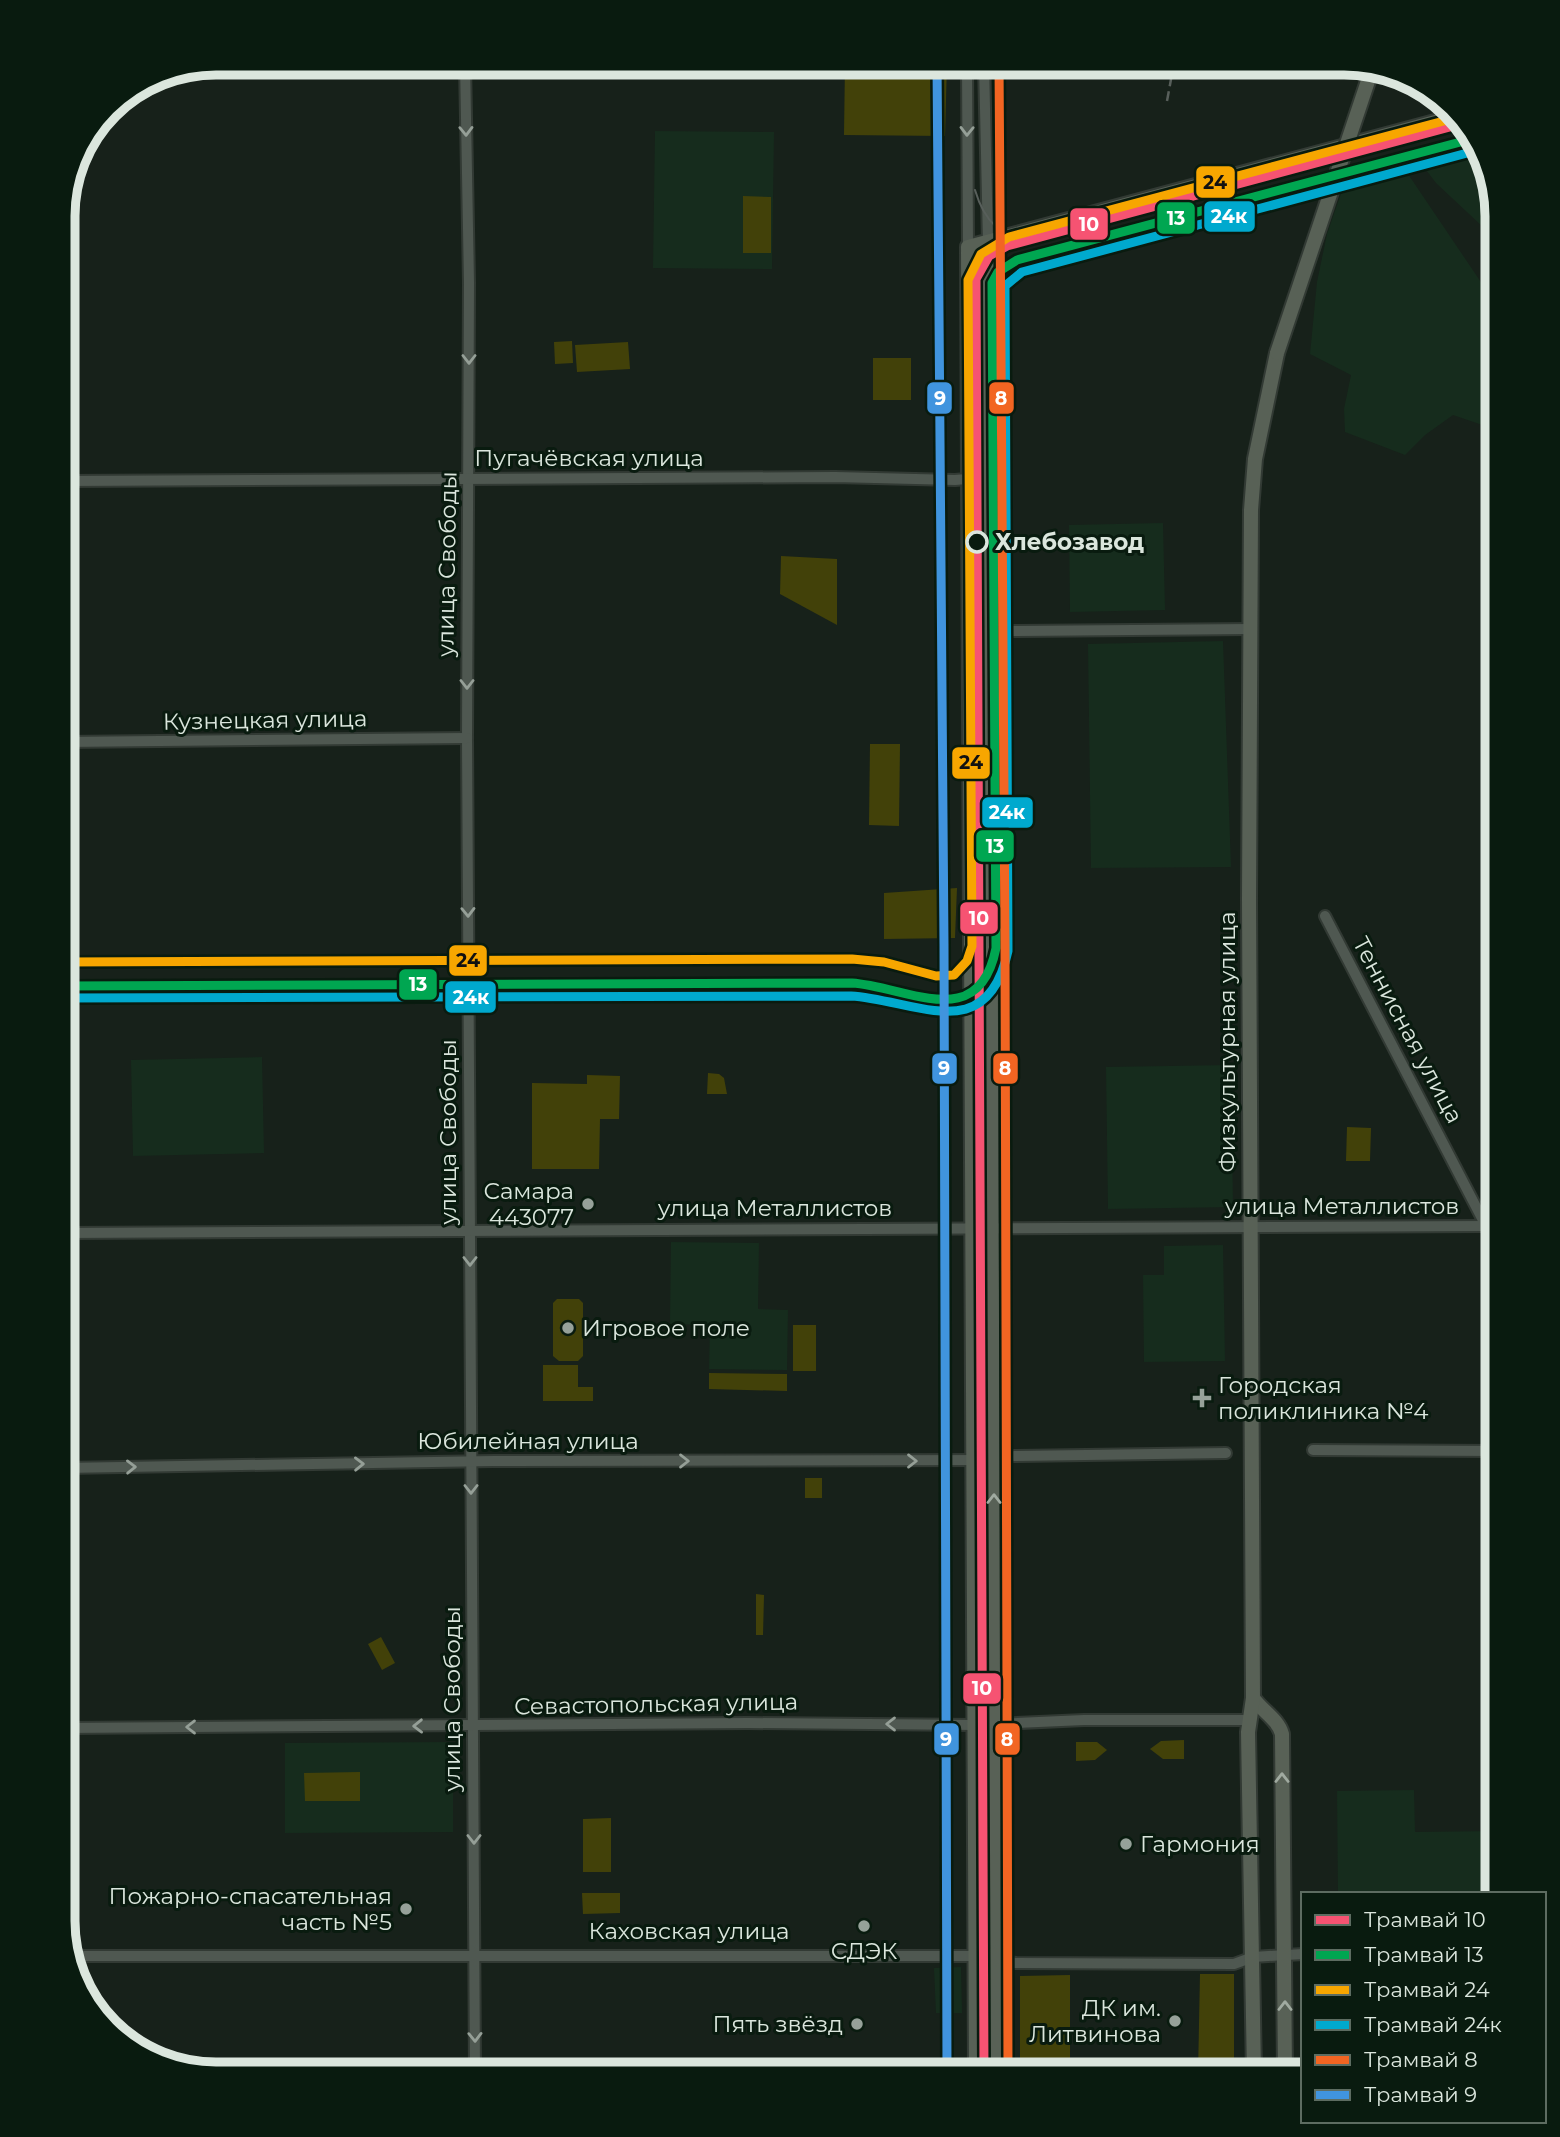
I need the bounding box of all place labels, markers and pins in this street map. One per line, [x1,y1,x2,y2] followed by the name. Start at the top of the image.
[995,528,1144,556] place label: Хлебозавод
[966,531,988,553] marker: Хлебозавод
[484,1177,574,1231] place label: Самара 443077
[580,1196,596,1212] marker: Самара 443077
[582,1314,750,1342] place label: Игровое поле
[560,1320,576,1336] marker: Игровое поле
[1218,1371,1429,1425] place label: Городская поликлиника №4
[1192,1388,1212,1408] marker: Городская поликлиника №4
[1140,1830,1260,1858] place label: Гармония
[1118,1836,1134,1852] marker: Гармония
[109,1882,392,1936] place label: Пожарно-спасательная часть №5
[398,1901,414,1917] marker: Пожарно-спасательная часть №5
[856,1918,872,1934] marker: СДЭК
[831,1937,897,1965] place label: СДЭК
[1029,1994,1161,2048] place label: ДК им. Литвинова
[712,2010,843,2038] place label: Пять звёзд
[1167,2013,1183,2029] marker: ДК им. Литвинова
[849,2016,865,2032] marker: Пять звёзд

